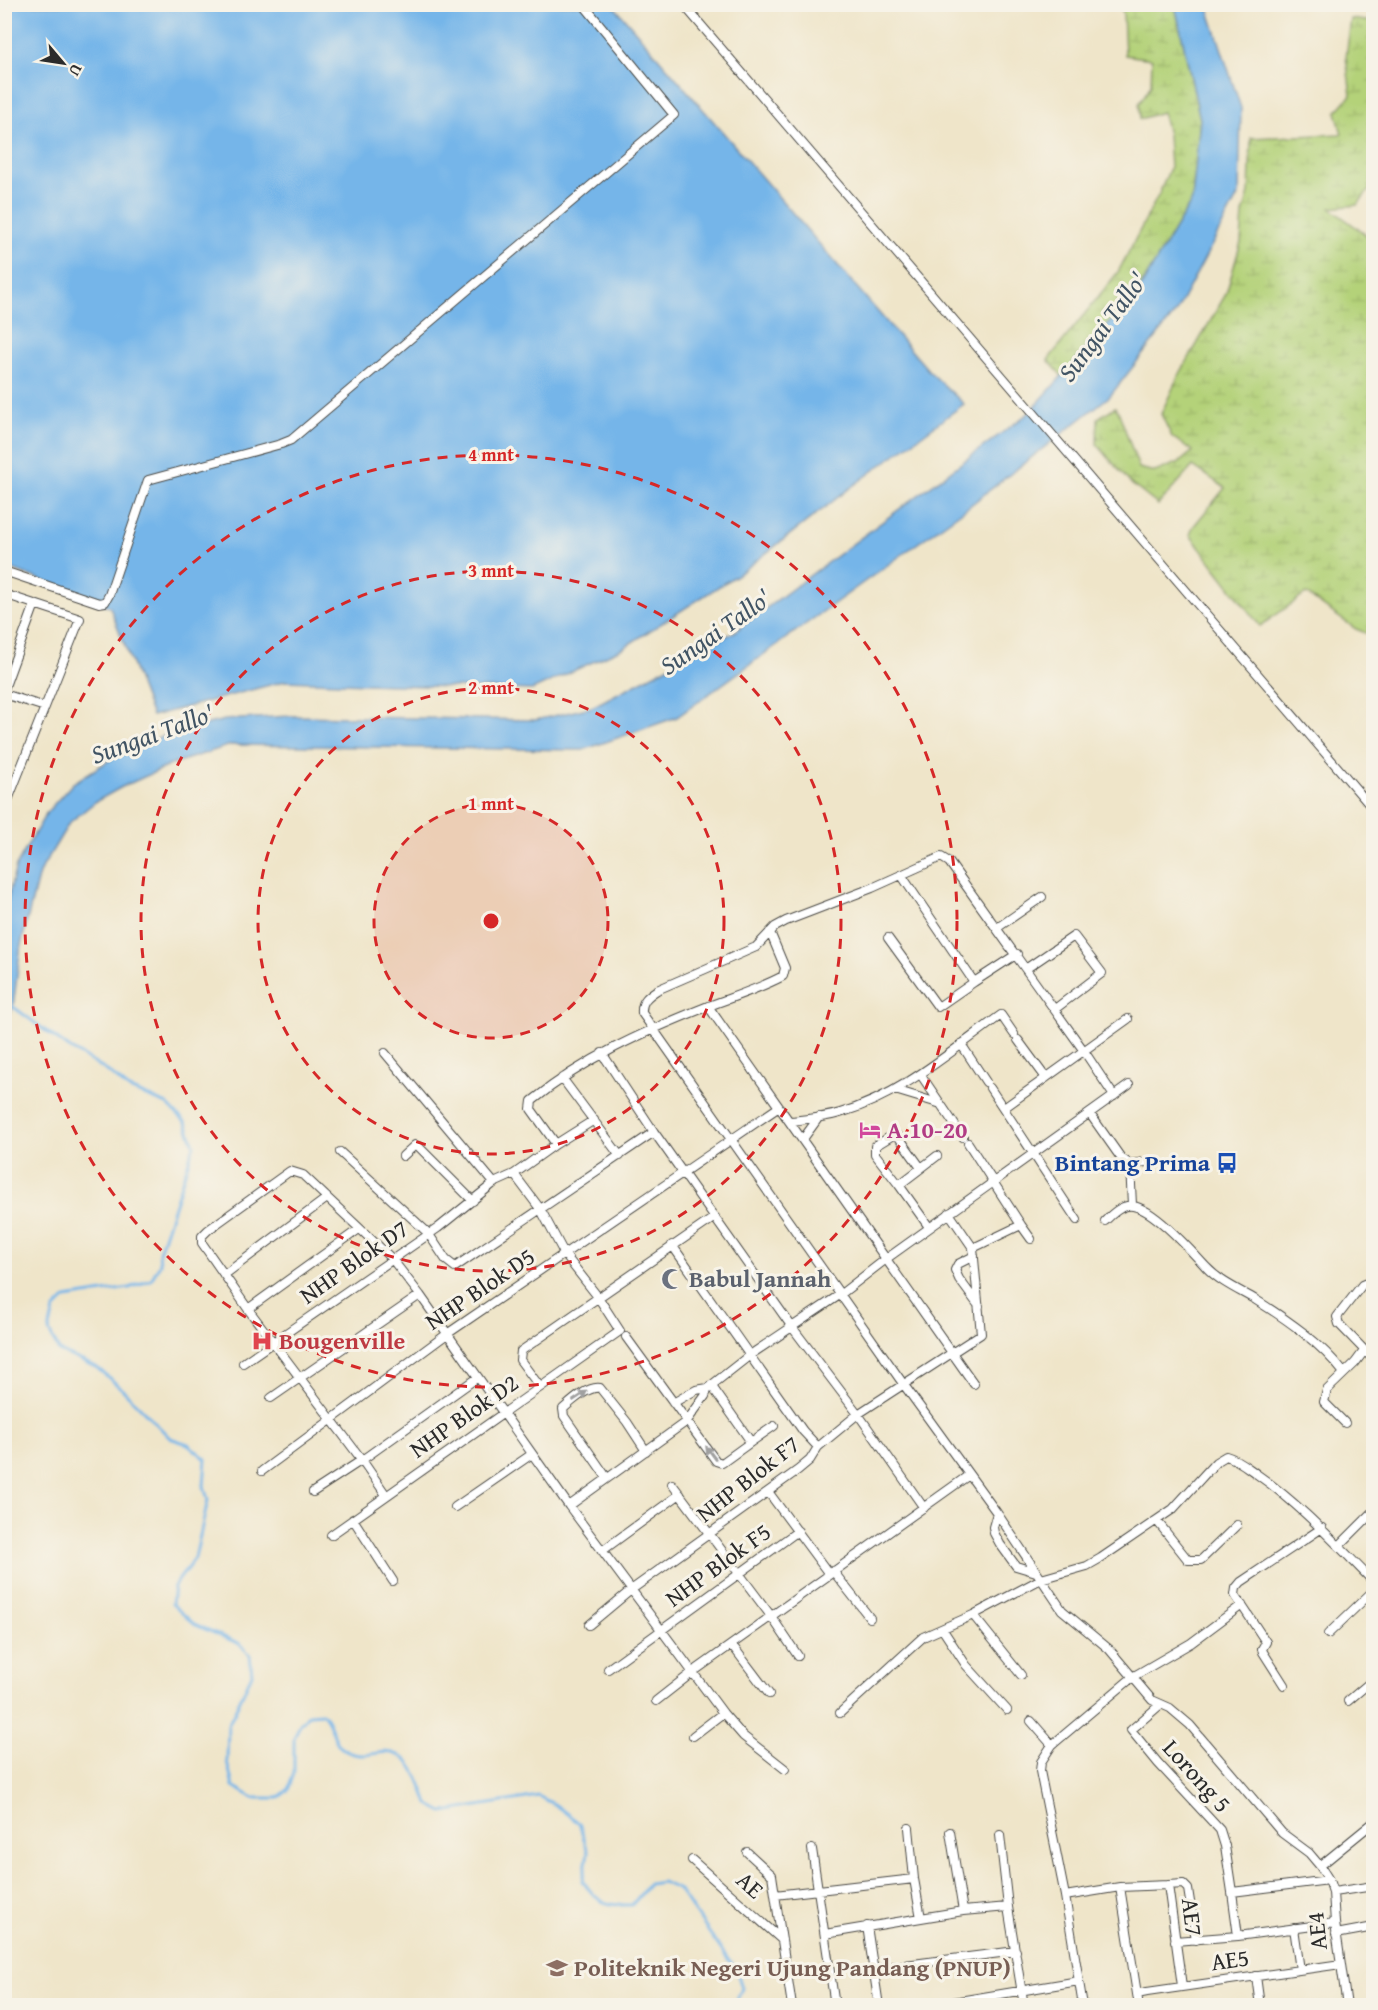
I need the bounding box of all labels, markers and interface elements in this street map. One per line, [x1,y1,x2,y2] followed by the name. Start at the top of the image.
[33,33,93,93] north arrow
[63,60,89,81] text: U
[1048,263,1156,390] water label: Sungai Tallo'
[468,441,514,468] text: 4 mnt
[468,557,514,584] text: 3 mnt
[651,579,779,684] water label: Sungai Tallo'
[468,674,514,701] text: 2 mnt
[85,693,219,774] water label: Sungai Tallo'
[468,790,514,817] text: 1 mnt
[481,911,501,931] centre of rings
[887,1112,968,1147] place label: A.10-20
[858,1118,882,1142] hotel icon: A.10-20
[1055,1145,1211,1180] place label: Bintang Prima
[1215,1151,1239,1175] bus stop icon: Bintang Prima
[292,1211,415,1312] street label: NHP Blok D7
[418,1239,542,1338] street label: NHP Blok D5
[689,1261,831,1296] place label: Babul Jannah
[660,1267,684,1291] mosque icon: Babul Jannah
[279,1323,406,1358] place label: Bougenville
[250,1329,274,1353] hospital icon: Bougenville
[402,1365,525,1466] street label: NHP Blok D2
[571,1391,588,1402] one-way arrow
[688,1427,807,1530] street label: NHP Blok F7
[705,1445,717,1461] one-way arrow
[658,1514,778,1615] street label: NHP Blok F5
[1155,1731,1240,1820] street label: Lorong 5
[729,1863,772,1907] street label: AE
[1173,1896,1212,1938] street label: AE7
[1297,1910,1336,1952] street label: AE4
[1209,1940,1251,1979] street label: AE5
[574,1950,1011,1985] place label: Politeknik Negeri Ujung Pandang (PNUP)
[545,1956,569,1980] school or university icon: Politeknik Negeri Ujung Pandang (PNUP)

